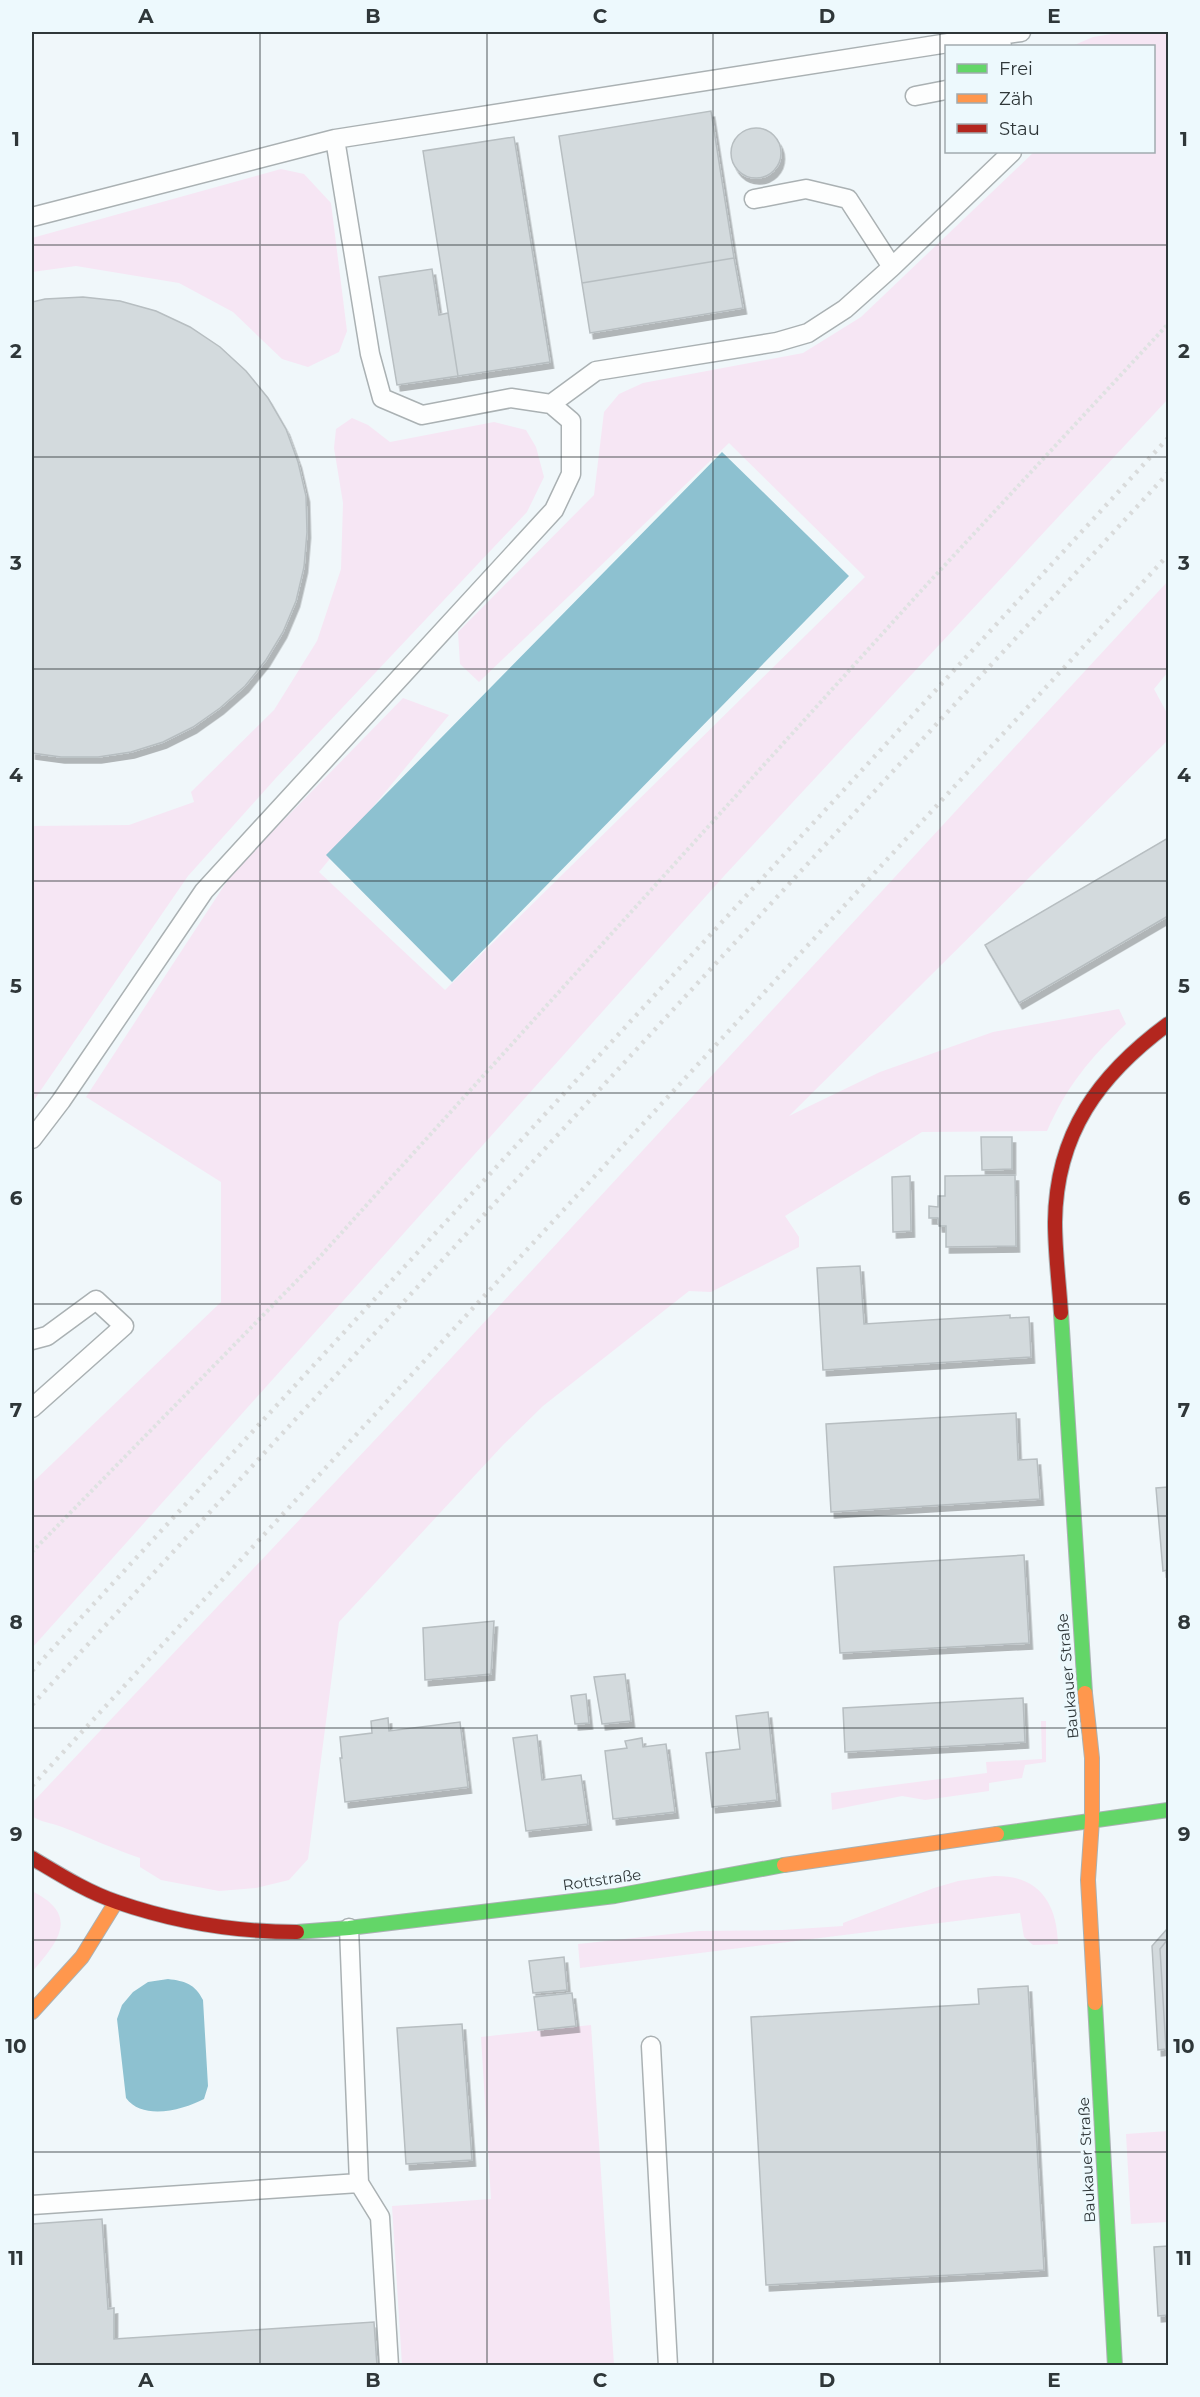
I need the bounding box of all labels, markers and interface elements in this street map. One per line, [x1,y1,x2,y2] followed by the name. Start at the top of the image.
[137,4,154,28] text: A
[365,4,381,28] text: B
[593,4,608,28] text: C
[819,4,835,28] text: D
[1047,4,1061,28] text: E
[945,45,1155,153] legend
[999,58,1033,80] text: Frei
[999,88,1034,110] text: Zäh
[999,118,1040,140] text: Stau
[12,127,20,151] text: 1
[1180,127,1188,151] text: 1
[10,339,22,363] text: 2
[1178,339,1190,363] text: 2
[9,551,22,575] text: 3
[1177,551,1190,575] text: 3
[9,763,23,787] text: 4
[1177,763,1191,787] text: 4
[10,974,22,998] text: 5
[1178,974,1190,998] text: 5
[10,1186,23,1210] text: 6
[1178,1186,1191,1210] text: 6
[10,1398,22,1422] text: 7
[1178,1398,1190,1422] text: 7
[9,1610,23,1634] text: 8
[1177,1610,1191,1634] text: 8
[1053,1613,1082,1739] street label: Baukauer Straße
[10,1822,22,1846] text: 9
[1178,1822,1190,1846] text: 9
[562,1865,642,1894] street label: Rottstraße
[5,2034,27,2058] text: 10
[1173,2034,1195,2058] text: 10
[1074,2097,1099,2223] street label: Baukauer Straße
[8,2246,24,2270] text: 11
[1176,2246,1192,2270] text: 11
[137,2368,154,2392] text: A
[365,2368,381,2392] text: B
[593,2368,608,2392] text: C
[819,2368,835,2392] text: D
[1047,2368,1061,2392] text: E

